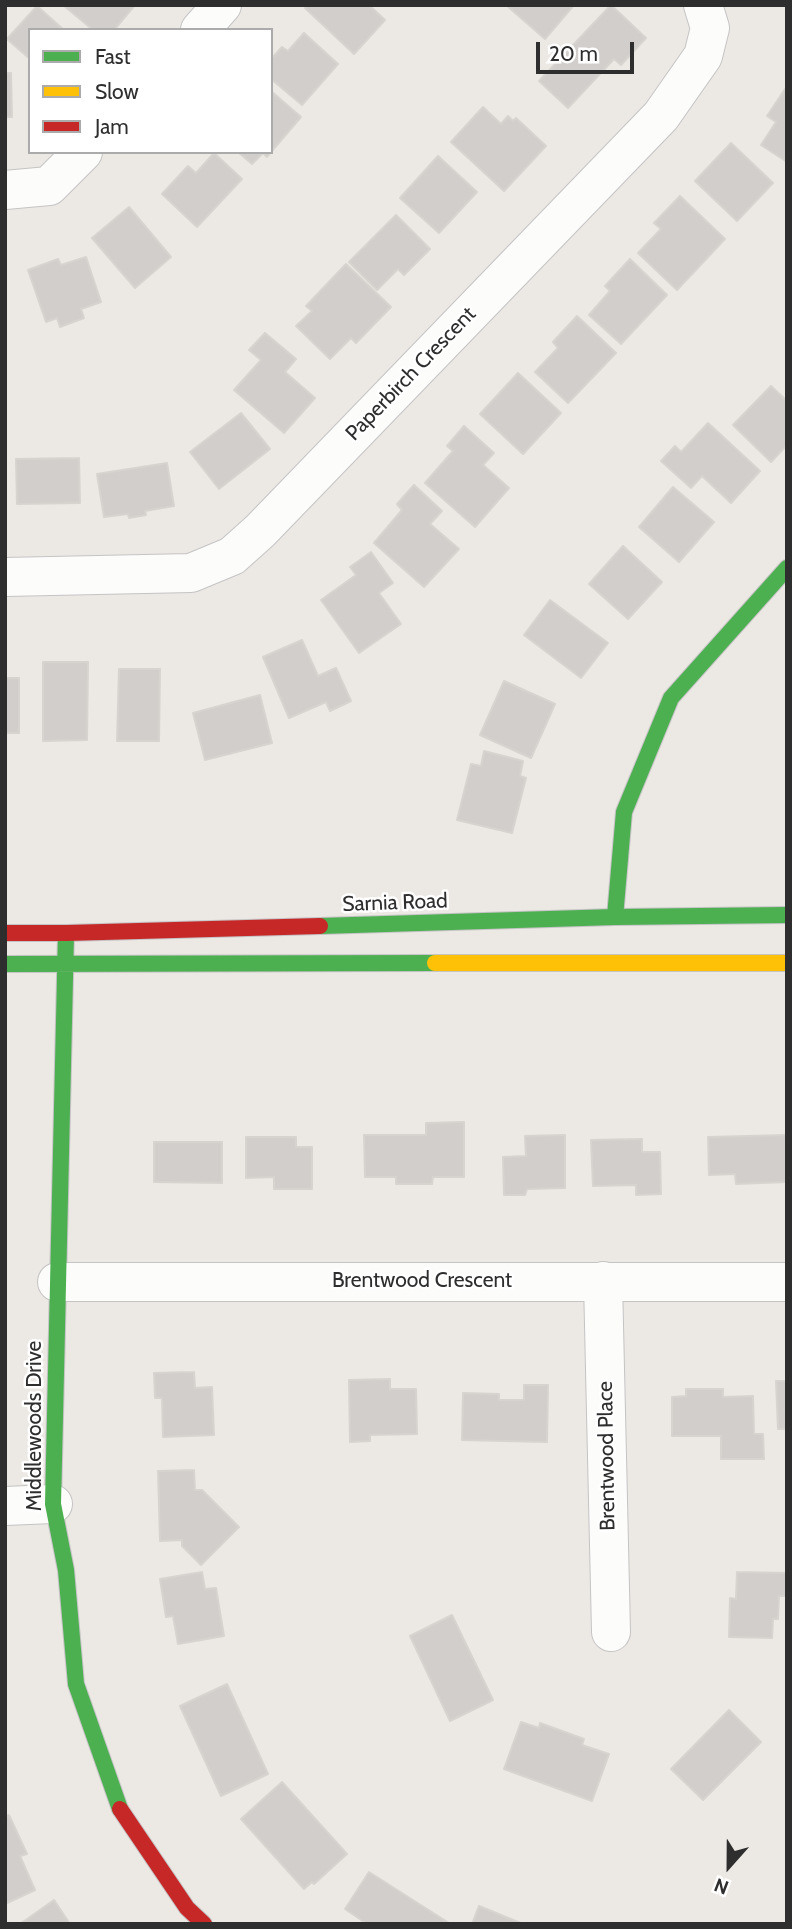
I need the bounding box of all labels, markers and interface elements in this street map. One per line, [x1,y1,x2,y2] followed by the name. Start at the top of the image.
[28,28,273,154] legend
[540,28,638,72] scale bar
[549,41,598,66] text: 20 m
[95,44,131,69] text: Fast
[95,79,139,104] text: Slow
[95,114,129,139] text: Jam
[341,302,481,446] street label: Paperbirch Crescent
[342,889,448,917] street label: Sarnia Road
[332,1268,512,1294] street label: Brentwood Crescent
[22,1341,48,1511] street label: Middlewoods Drive
[593,1381,621,1531] street label: Brentwood Place
[694,1831,764,1901] north arrow
[711,1873,732,1899] text: N

